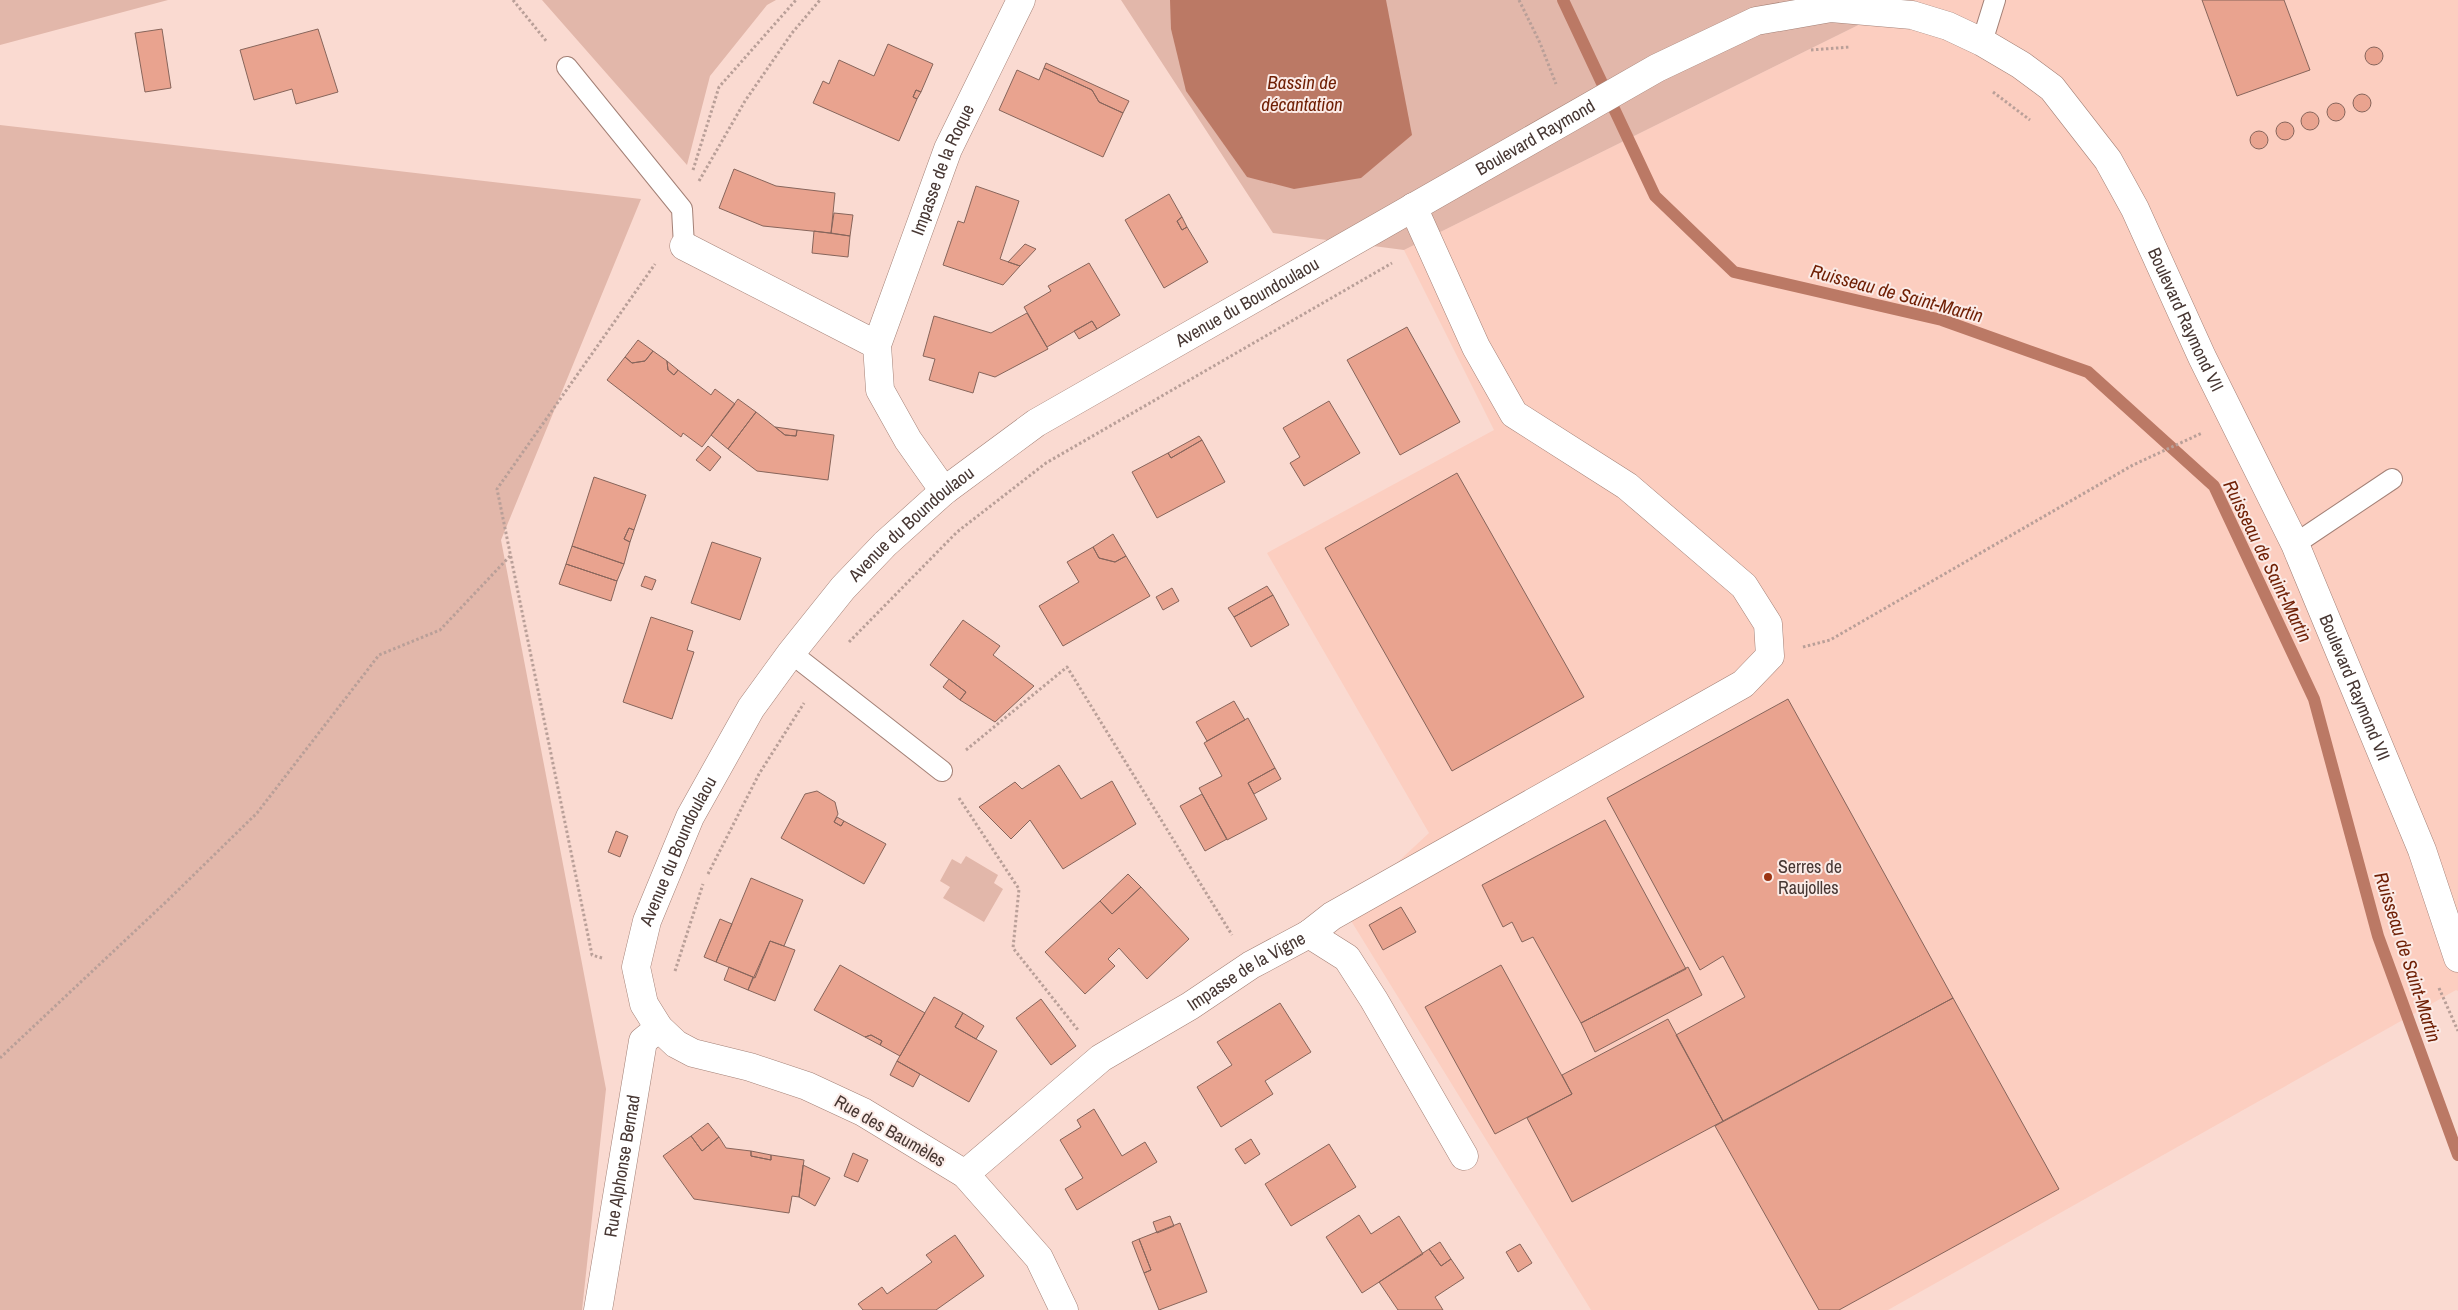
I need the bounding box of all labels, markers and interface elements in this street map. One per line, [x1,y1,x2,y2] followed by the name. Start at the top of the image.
[1261,69,1343,117] water label: Bassin de décantation
[1471,93,1599,181] street label: Boulevard Raymond
[905,100,980,239] street label: Impasse de la Roque
[2142,243,2230,396] street label: Boulevard Raymond VII
[1170,251,1323,353] street label: Avenue du Boundoulaou
[1808,257,1986,329] water label: Ruisseau de Saint-Martin
[842,460,979,588] street label: Avenue du Boundoulaou
[2217,476,2319,646] water label: Ruisseau de Saint-Martin
[2314,610,2396,764] street label: Boulevard Raymond VII
[633,772,722,931] street label: Avenue du Boundoulaou
[1778,854,1842,900] place label: Serres de Raujolles
[2368,869,2448,1045] water label: Ruisseau de Saint-Martin
[1762,871,1774,883] marker: Serres de Raujolles
[1182,925,1309,1017] street label: Impasse de la Vigne
[830,1089,951,1173] street label: Rue des Baumèles
[597,1093,646,1239] street label: Rue Alphonse Bernad

